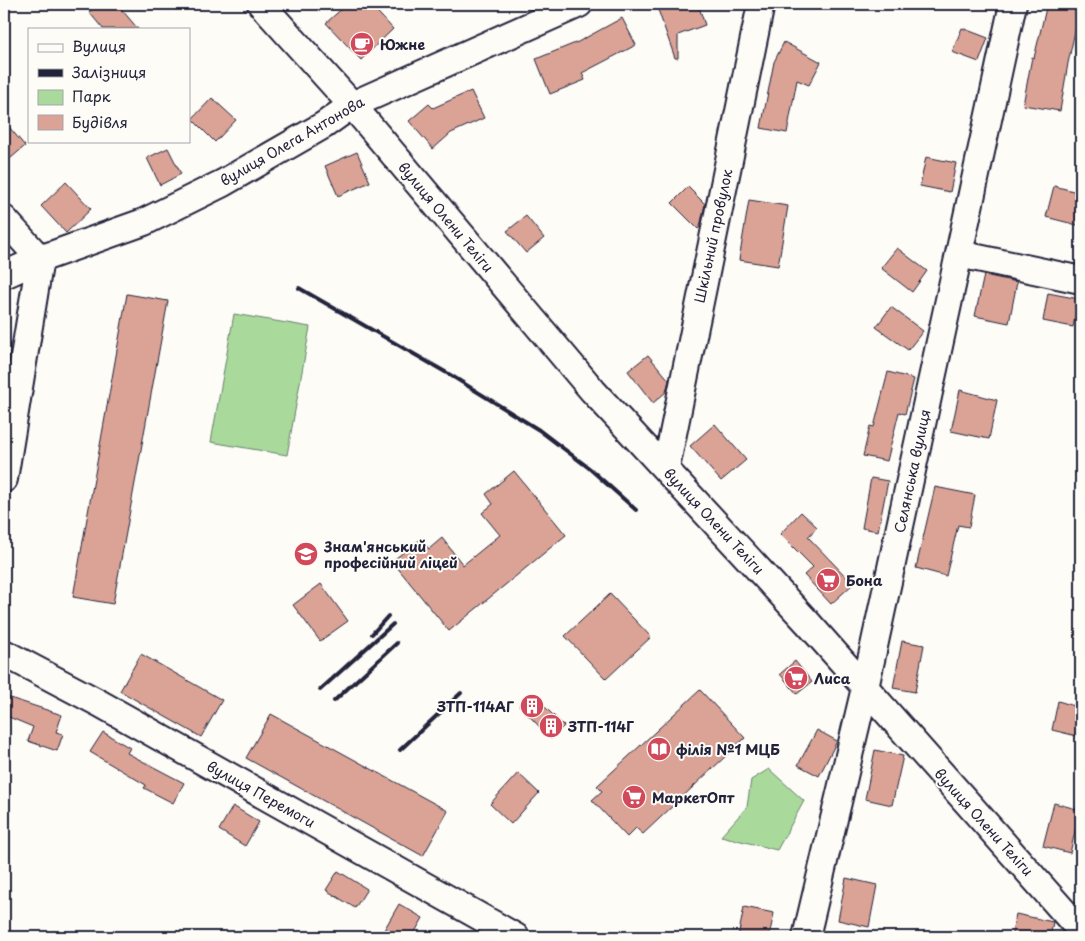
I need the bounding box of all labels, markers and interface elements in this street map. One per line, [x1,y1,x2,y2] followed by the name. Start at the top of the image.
[28,28,190,142] legend
[349,31,375,57] cafe icon: Южне
[72,34,126,57] text: Вулиця
[380,34,425,55] place label: Южне
[71,60,146,83] text: Залізниця
[72,84,111,107] text: Парк
[216,91,368,191] street label: вулиця Олега Антонова
[72,110,128,133] text: Будівля
[393,157,499,277] street label: вулиця Олени Теліги
[689,166,738,305] street label: Шкільний провулок
[889,407,935,535] street label: Селянська вулиця
[659,463,769,579] street label: вулиця Олени Теліги
[323,536,458,573] place label: Знам'янський професійний ліцей
[293,541,319,567] school or university icon: Знам'янський професійний ліцей
[815,567,841,593] supermarket icon: Бона
[846,570,883,591] place label: Бона
[783,665,809,691] supermarket icon: Лиса
[814,668,851,689] place label: Лиса
[519,693,545,719] building icon: ЗТП-114АГ
[436,696,514,717] place label: ЗТП-114АГ
[538,713,564,739] building icon: ЗТП-114Г
[567,716,634,737] place label: ЗТП-114Г
[646,736,672,762] library icon: філія №1 МЦБ
[676,739,780,760] place label: філія №1 МЦБ
[203,755,319,833] street label: вулиця Перемоги
[930,763,1038,881] street label: вулиця Олени Теліги
[621,784,647,810] supermarket icon: МаркетОпт
[652,787,735,808] place label: МаркетОпт

